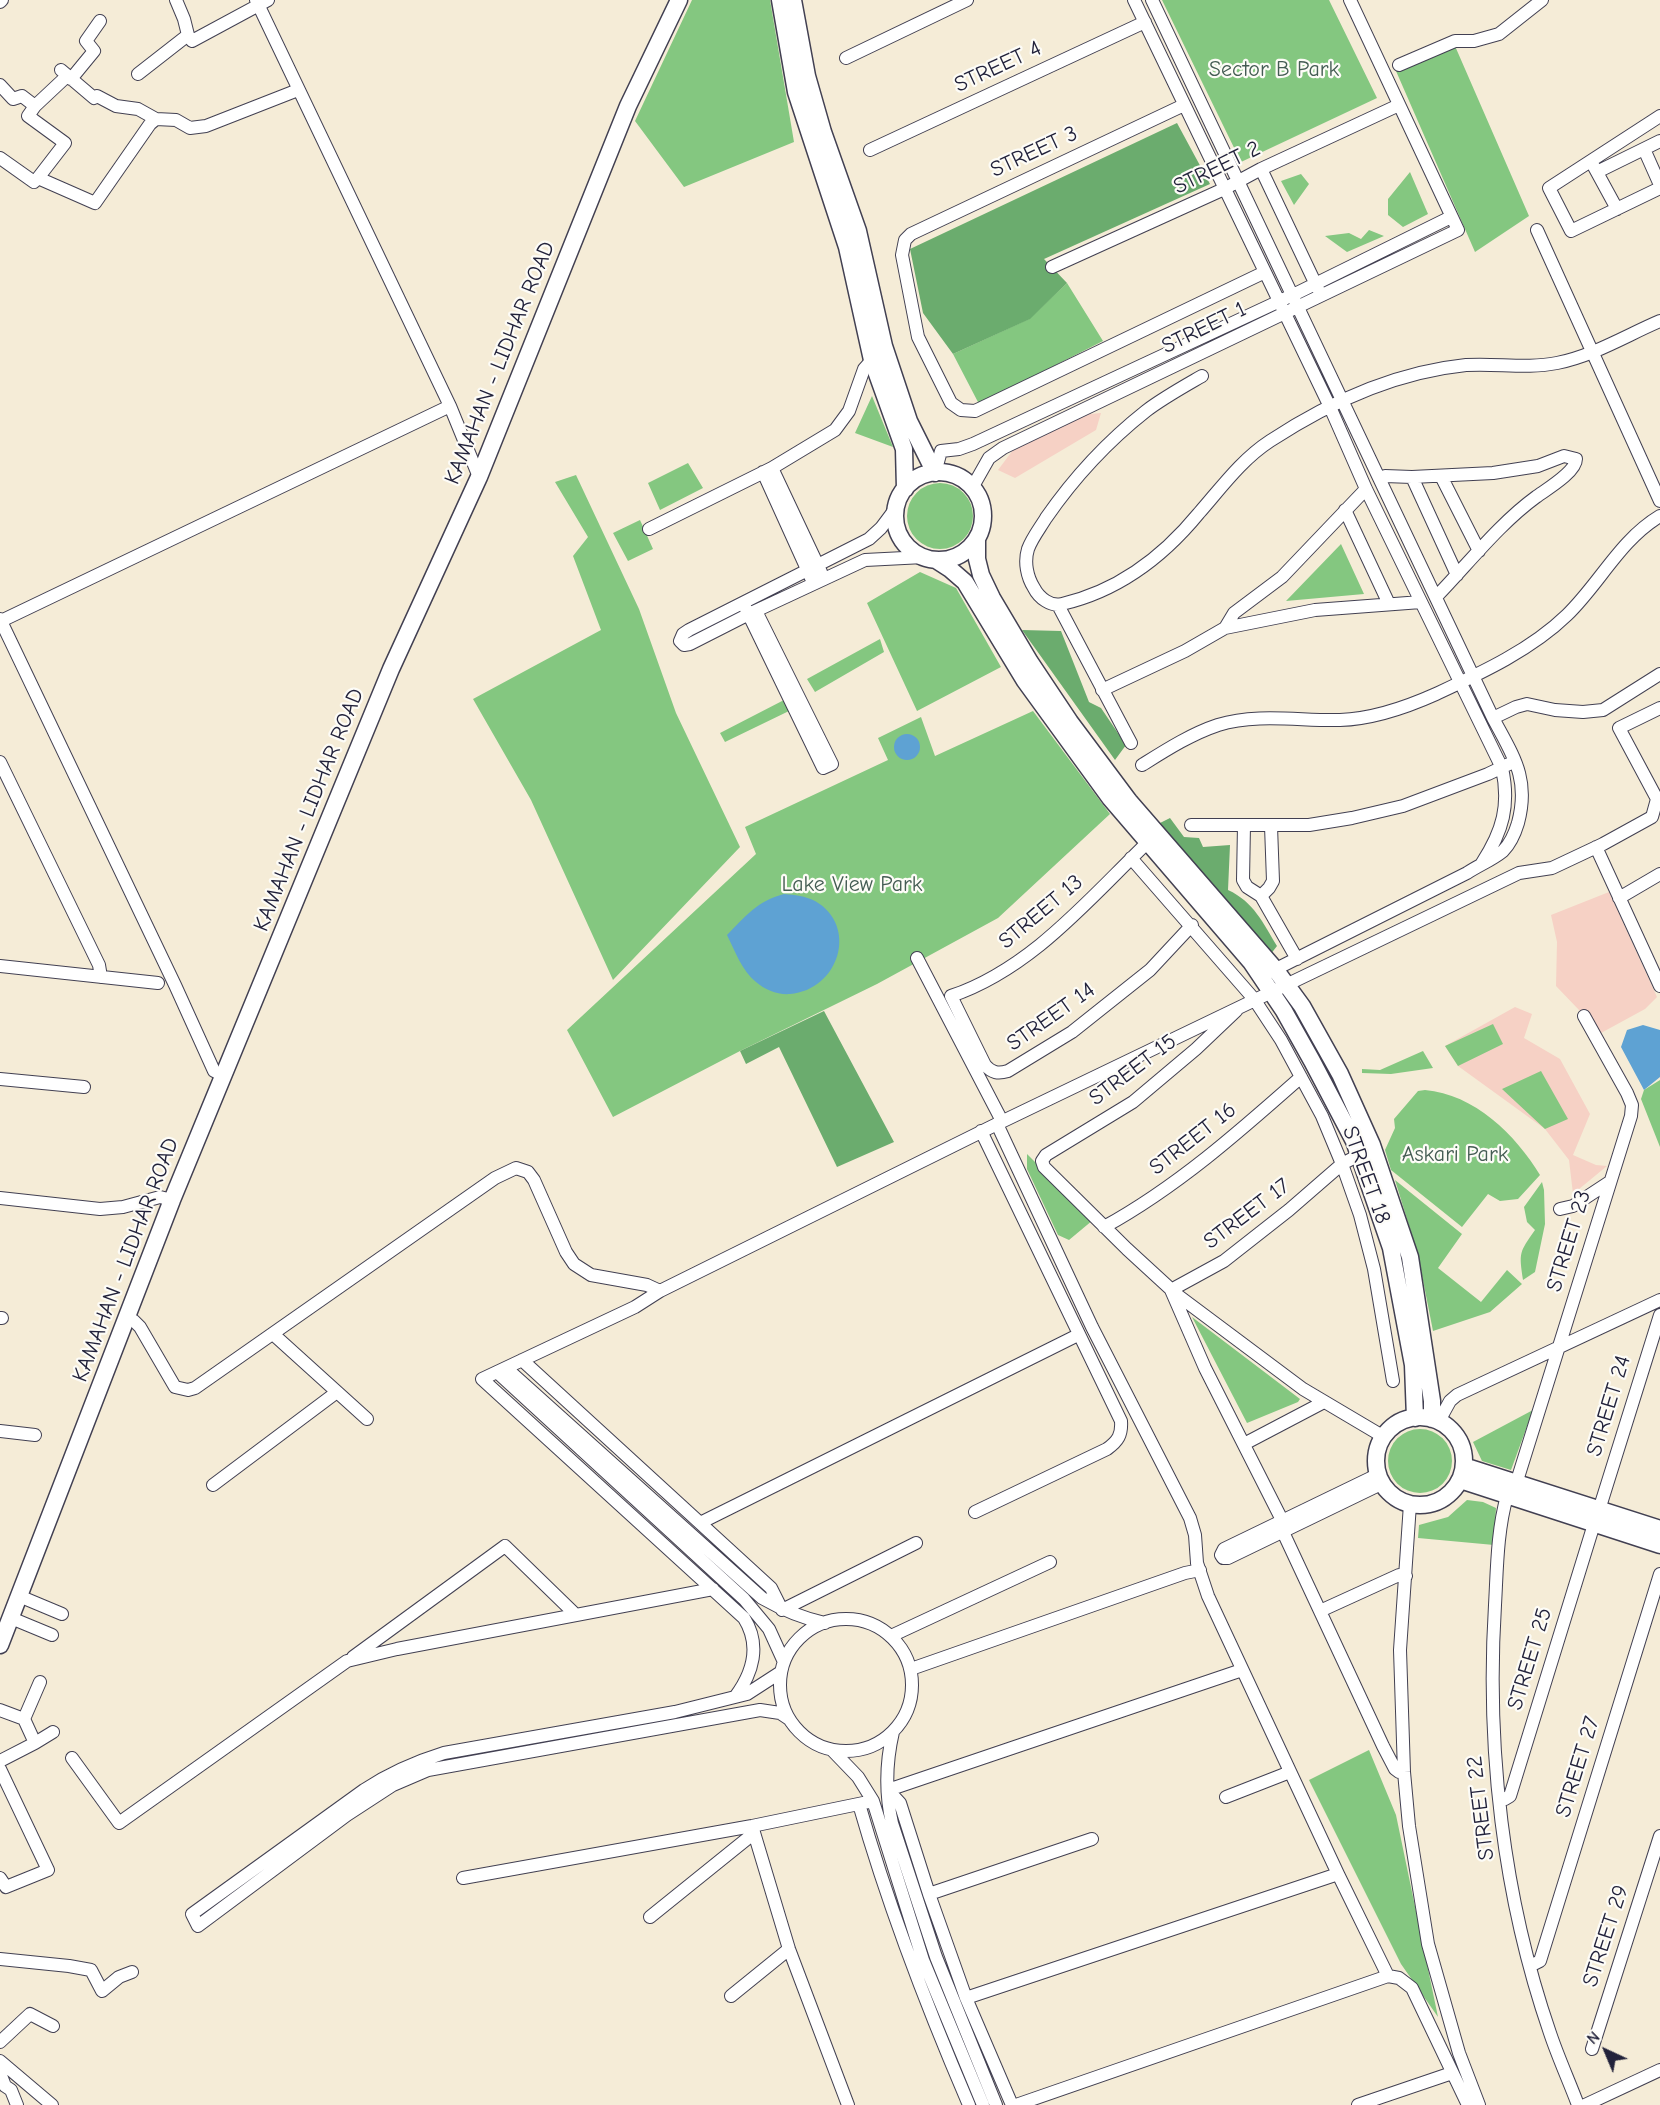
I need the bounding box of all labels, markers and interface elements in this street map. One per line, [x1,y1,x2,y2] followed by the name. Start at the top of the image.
[950,35,1046,99] street label: STREET 4
[1209,57,1339,83] park label: Sector B Park
[986,120,1082,184] street label: STREET 3
[1169,136,1265,200] street label: STREET 2
[439,238,561,488] street label: KAMAHAN - LIDHAR ROAD
[1157,296,1251,360] street label: STREET 1
[248,685,370,935] street label: KAMAHAN - LIDHAR ROAD
[993,869,1089,955] street label: STREET 13
[782,872,922,898] park label: Lake View Park
[1002,977,1100,1057] street label: STREET 14
[1084,1029,1182,1111] street label: STREET 15
[1144,1097,1242,1181] street label: STREET 16
[1336,1122,1396,1228] street label: STREET 18
[67,1134,185,1386] street label: KAMAHAN - LIDHAR ROAD
[1402,1142,1508,1168] park label: Askari Park
[1199,1173,1295,1255] street label: STREET 17
[1541,1187,1597,1295] street label: STREET 23
[1581,1352,1637,1460] street label: STREET 24
[1502,1605,1558,1713] street label: STREET 25
[1550,1713,1606,1821] street label: STREET 27
[1461,1754,1501,1862] street label: STREET 22
[1577,1882,1635,1990] street label: STREET 29
[1576,2021,1636,2081] north arrow
[1583,2028,1604,2048] text: N

